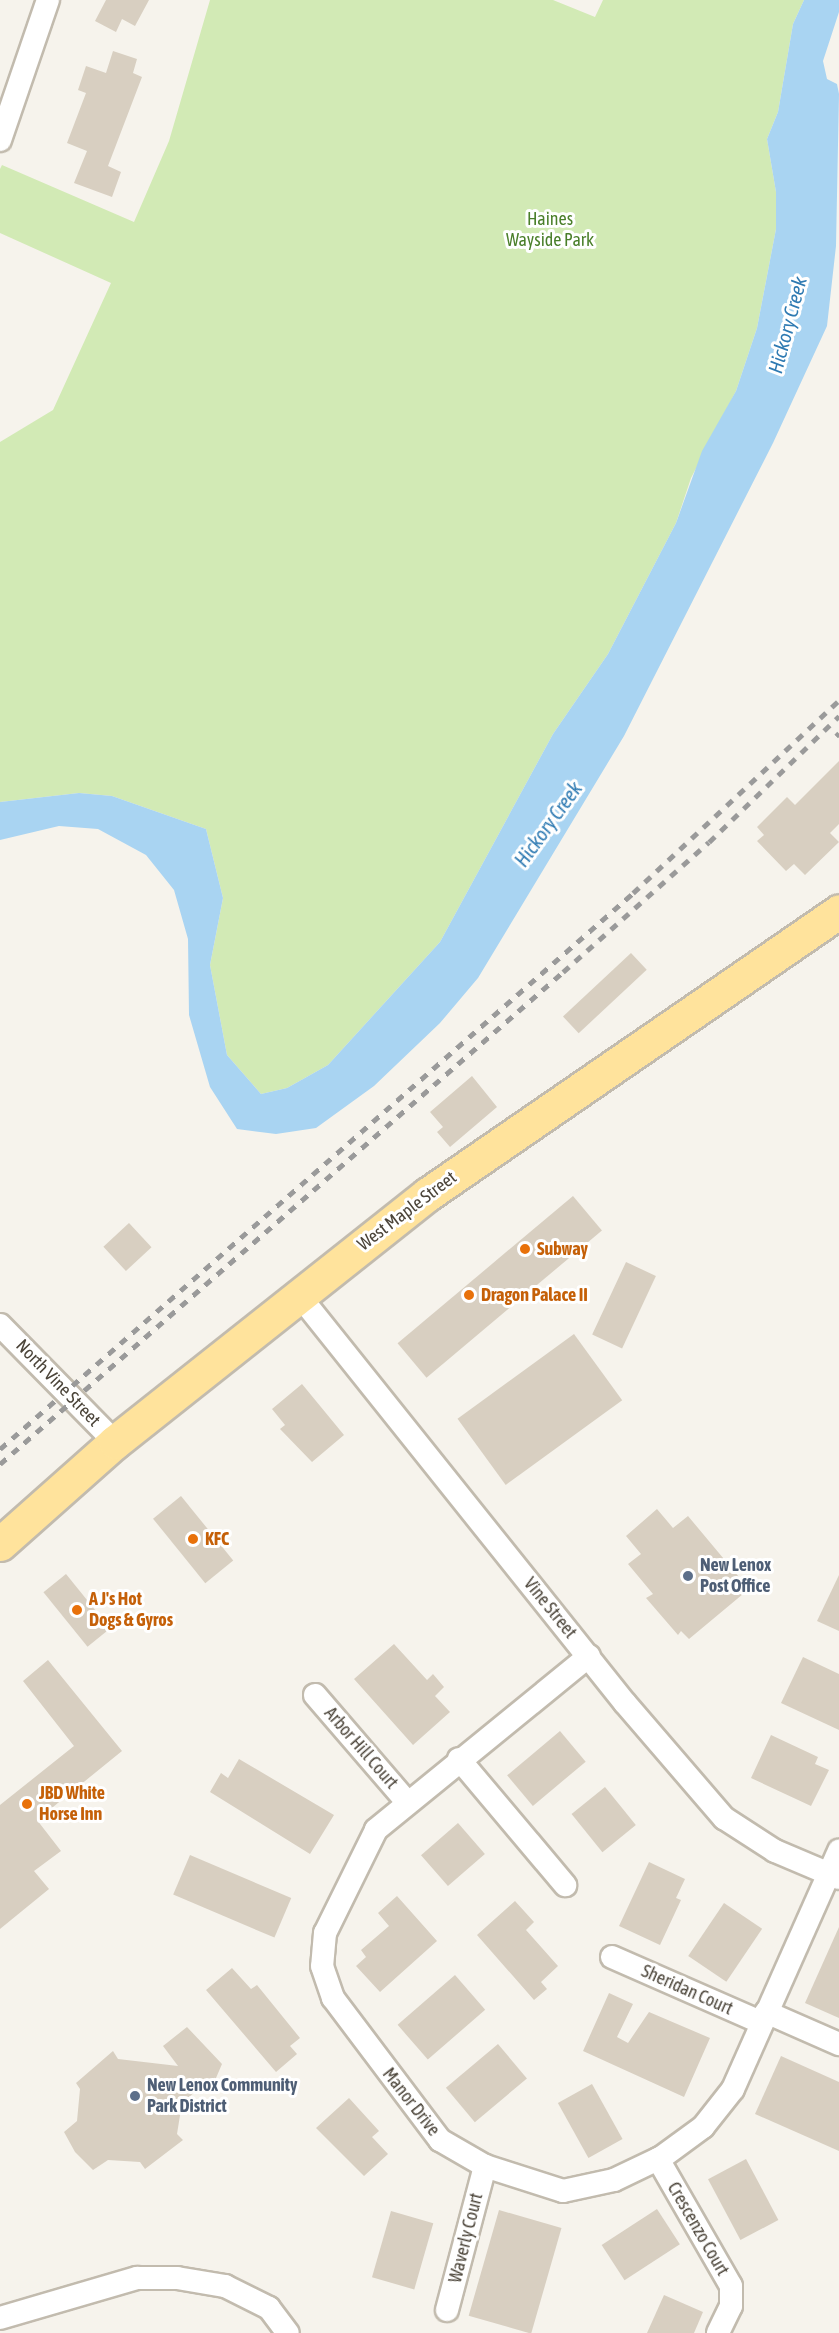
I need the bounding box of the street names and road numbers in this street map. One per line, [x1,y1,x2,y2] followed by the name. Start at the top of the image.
[353,1167,461,1255] street label: West Maple Street
[11,1335,105,1431] street label: North Vine Street
[519,1573,581,1643] street label: Vine Street
[320,1703,402,1793] street label: Arbor Hill Court
[638,1960,736,2020] street label: Sheridan Court
[378,2064,444,2140] street label: Manor Drive
[663,2178,733,2280] street label: Crescenzo Court
[444,2191,488,2285] street label: Waverly Court

